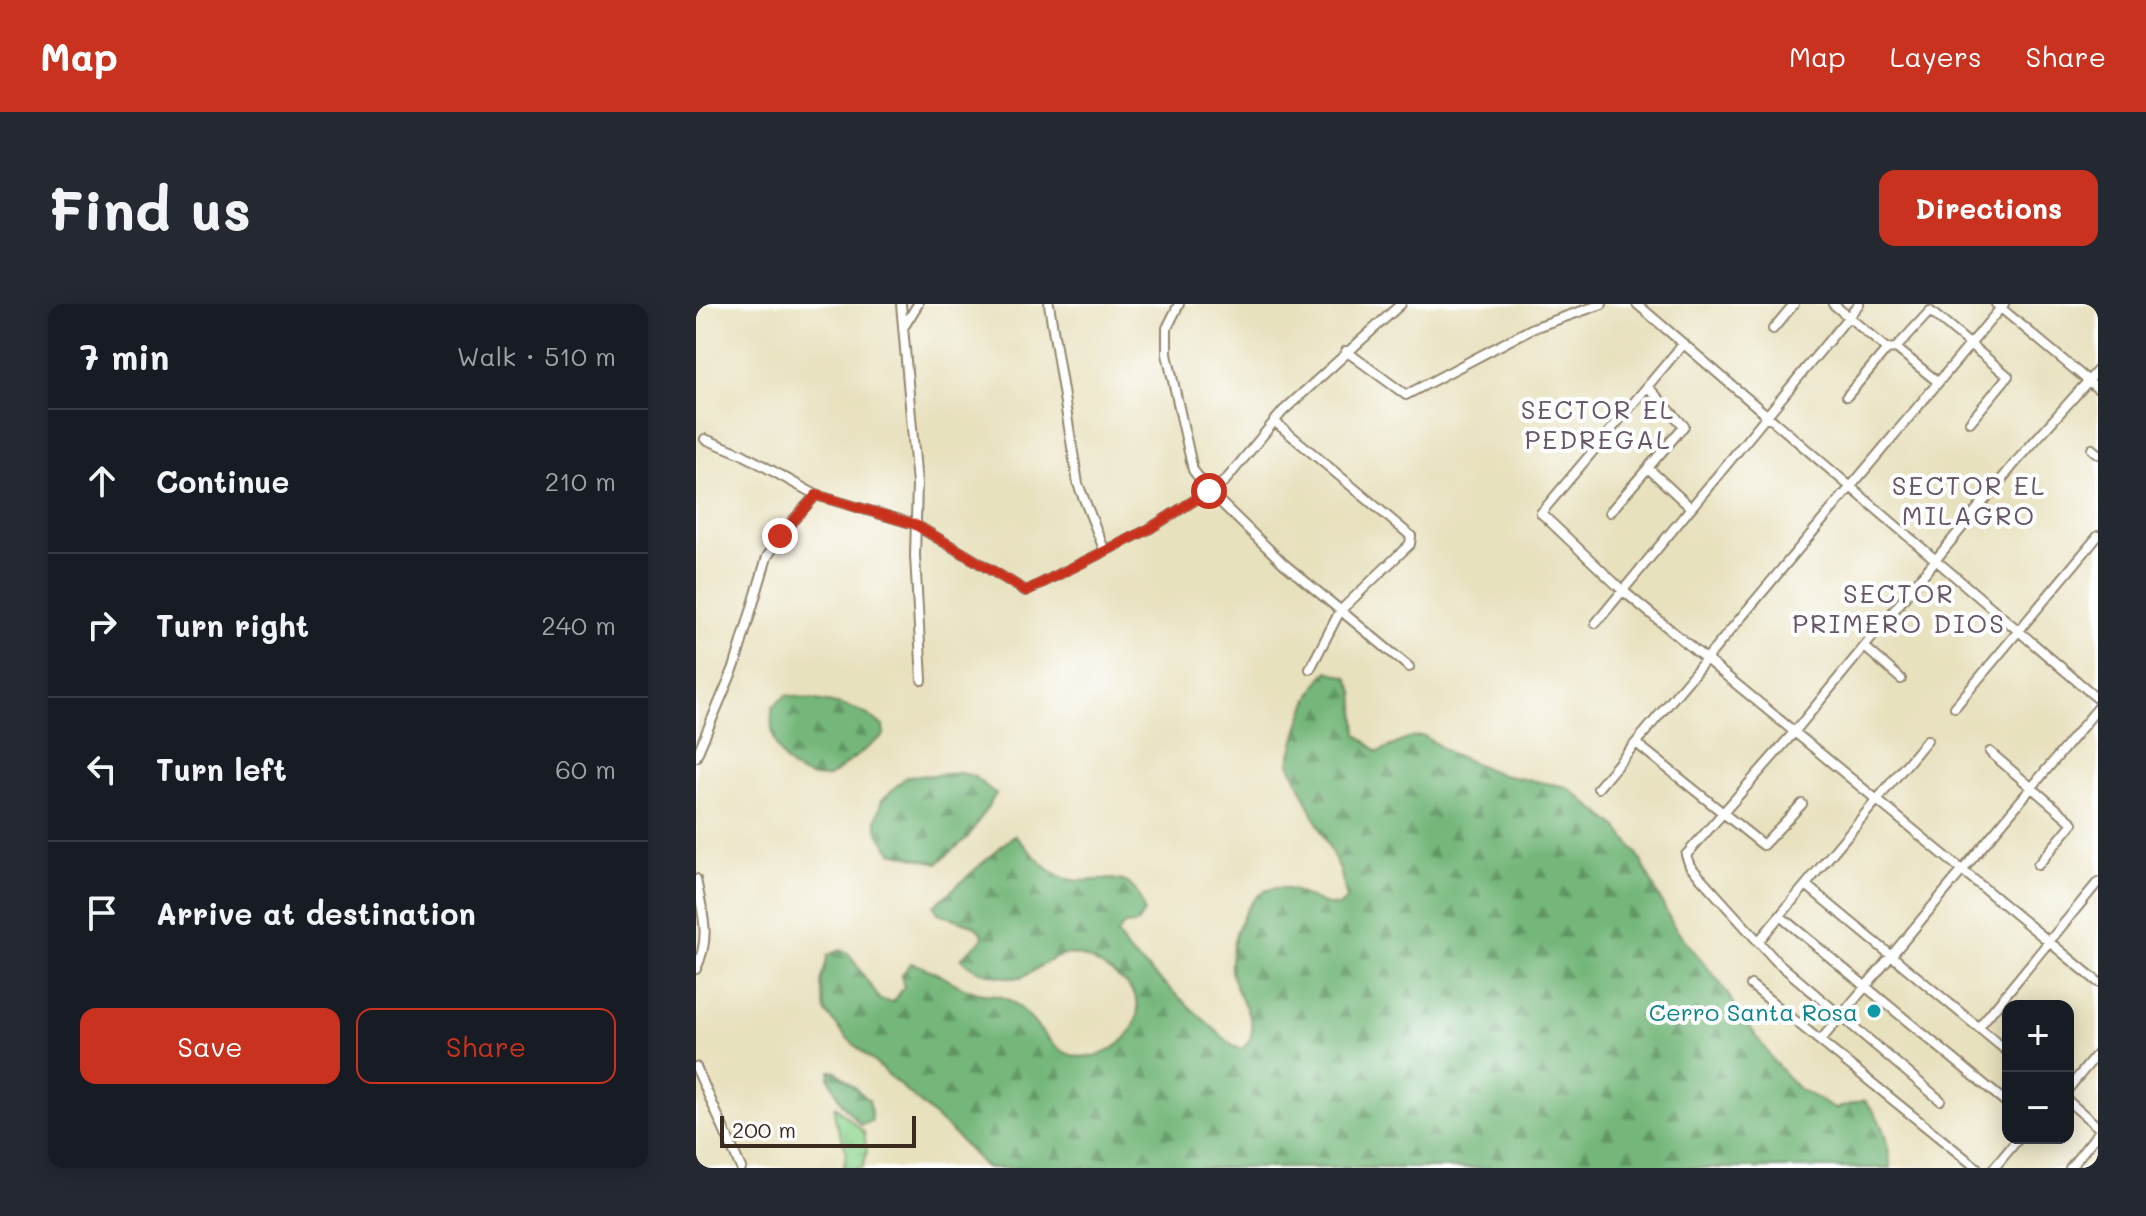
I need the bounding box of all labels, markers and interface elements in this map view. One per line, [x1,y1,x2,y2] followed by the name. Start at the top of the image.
[40,31,118,81] text: Map
[1789,38,1846,74] text: Map
[1890,38,1982,74] text: Layers
[2026,38,2106,74] text: Share
[1879,170,2098,246] button: Directions
[48,172,251,245] text: Find us
[80,334,169,379] text: 7 min
[457,339,616,373] text: Walk · 510 m
[1521,392,1675,456] district label: SECTOR EL PEDREGAL
[80,459,124,503] icon: ahead
[156,461,289,501] text: Continue
[545,464,616,498] text: 210 m
[1892,468,2046,532] district label: SECTOR EL MILAGRO
[1191,473,1227,509] route start
[762,518,798,554] route end
[1792,576,2006,640] district label: SECTOR PRIMERO DIOS
[80,603,124,647] icon: right
[156,605,309,645] text: Turn right
[541,608,616,642] text: 240 m
[80,747,124,791] icon: left
[156,749,287,789] text: Turn left
[555,752,616,786] text: 60 m
[80,891,124,935] icon: arrive
[156,893,476,933] text: Arrive at destination
[1649,996,1858,1027] place label: Cerro Santa Rosa
[2002,1000,2074,1144] map controls
[2002,1000,2074,1072] button: +
[1865,1002,1883,1020] marker: Cerro Santa Rosa
[80,1008,340,1084] button: Save
[356,1008,616,1084] button: Share
[2002,1072,2074,1144] button: −
[720,1112,916,1148] scale bar
[732,1115,796,1144] text: 200 m

